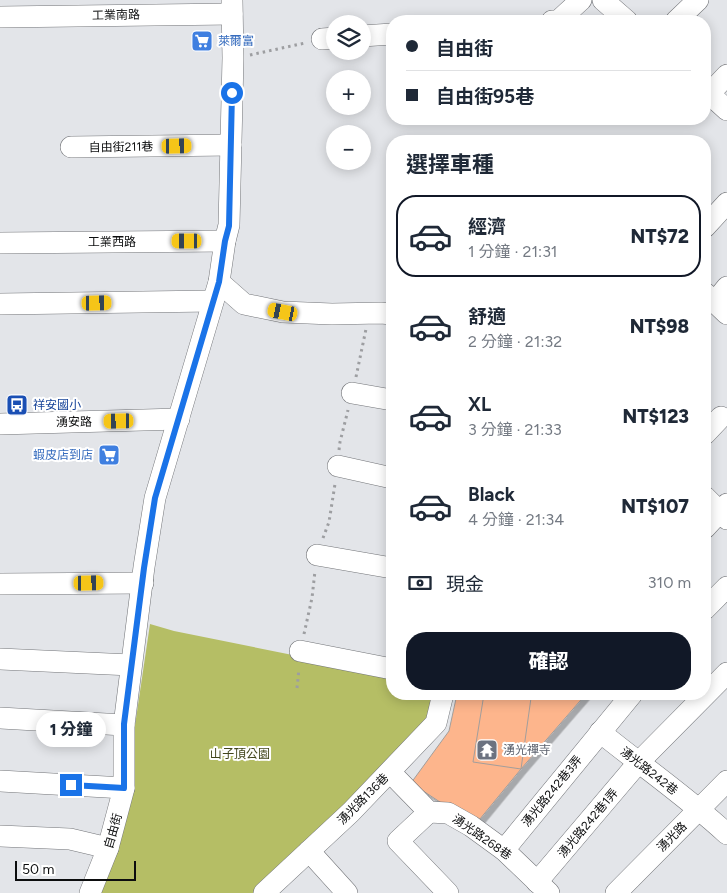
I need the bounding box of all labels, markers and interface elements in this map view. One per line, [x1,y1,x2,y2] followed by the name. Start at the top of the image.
[92,8,140,22] street label: 工業南路
[326,15,371,170] map controls
[326,15,371,60] button: layers
[190,29,214,53] supermarket icon: 萊爾富
[218,34,254,48] place label: 萊爾富
[436,37,493,60] text: 自由街
[326,70,371,115] button: +
[221,82,243,104] route start
[436,85,534,108] text: 自由街95巷
[326,125,371,170] button: −
[161,138,192,154] car
[89,139,153,155] street label: 自由街211巷
[406,151,494,178] text: 選擇車種
[408,214,453,259] icon: car
[468,215,506,238] text: 經濟
[631,225,689,248] text: NT$72
[172,234,202,249] car
[88,235,136,249] street label: 工業西路
[468,242,557,261] text: 1 分鐘 · 21:31
[81,295,112,311] car
[266,302,299,322] car
[408,304,453,349] icon: car
[468,305,506,328] text: 舒適
[630,315,689,338] text: NT$98
[468,332,562,351] text: 2 分鐘 · 21:32
[5,393,29,417] bus stop icon: 祥安國小
[468,393,491,416] text: XL
[408,394,453,439] icon: car
[33,398,81,412] place label: 祥安國小
[623,405,689,428] text: NT$123
[103,413,134,429] car
[56,415,92,429] street label: 湧安路
[468,420,562,439] text: 3 分鐘 · 21:33
[97,443,121,467] supermarket icon: 蝦皮店到店
[33,448,93,462] place label: 蝦皮店到店
[468,483,515,506] text: Black
[408,484,453,529] icon: car
[621,495,689,518] text: NT$107
[468,510,564,529] text: 4 分鐘 · 21:34
[406,569,434,597] icon: cash
[446,573,484,596] text: 現金
[648,573,691,592] text: 310 m
[73,575,104,591] car
[406,632,691,690] button: 確認
[36,712,106,748] callout: 1 分鐘
[50,720,92,739] text: 1 分鐘
[475,738,499,762] temple icon: 湧光禪寺
[503,743,551,757] place label: 湧光禪寺
[618,744,680,798] street label: 湧光路242巷
[210,747,270,761] park label: 山子頂公園
[519,753,585,829] street label: 湧光路242巷3弄
[335,771,391,827] street label: 湧光路136巷
[60,774,82,796] route end
[555,786,621,860] street label: 湧光路242巷1弄
[101,812,125,850] street label: 自由街
[450,812,514,862] street label: 湧光路268巷
[654,819,690,855] street label: 湧光路
[15,858,136,881] scale bar
[22,861,54,878] text: 50 m

